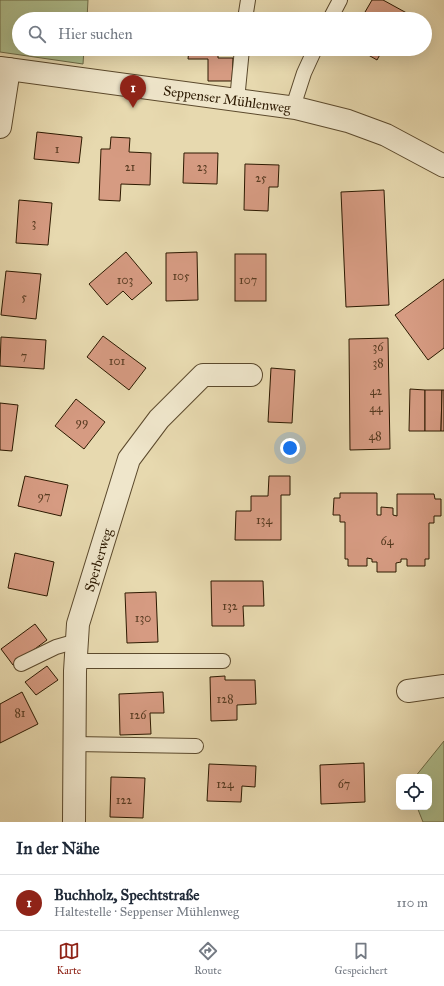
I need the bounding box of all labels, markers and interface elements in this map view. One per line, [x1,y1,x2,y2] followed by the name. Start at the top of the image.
[12,12,432,56] search box
[26,23,48,45] icon: search
[58,25,133,43] text: Hier suchen
[120,75,146,108] pin: 1
[162,82,292,117] street label: Seppenser Mühlenweg
[55,142,60,156] house number: 1
[125,160,136,174] house number: 21
[197,160,208,174] house number: 23
[255,171,267,185] house number: 25
[32,216,37,230] house number: 3
[172,269,190,283] house number: 105
[117,273,133,287] house number: 103
[239,273,257,287] house number: 107
[21,290,27,304] house number: 5
[373,340,384,354] house number: 36
[21,349,27,363] house number: 7
[109,354,125,368] house number: 101
[372,356,384,370] house number: 38
[370,384,382,398] house number: 42
[369,401,383,415] house number: 44
[76,415,88,429] house number: 99
[368,429,382,443] house number: 48
[280,438,300,458] your location
[38,489,50,503] house number: 97
[256,513,272,527] house number: 134
[81,526,116,594] street label: Sperberweg
[381,534,394,548] house number: 64
[222,599,238,613] house number: 132
[135,611,151,625] house number: 130
[216,692,234,706] house number: 128
[14,706,26,720] house number: 81
[130,708,147,722] house number: 126
[396,774,432,810] map controls
[396,774,432,810] button: locate
[216,777,234,791] house number: 124
[338,777,350,791] house number: 67
[116,793,132,807] house number: 122
[16,838,100,859] text: In der Nähe
[54,886,200,904] text: Buchholz, Spechtstraße
[26,895,32,911] text: 1
[396,895,428,911] text: 110 m
[54,904,239,920] text: Haltestelle · Seppenser Mühlenweg
[56,940,81,977] tab: Karte
[194,940,222,977] tab: Route
[335,940,388,977] tab: Gespeichert

